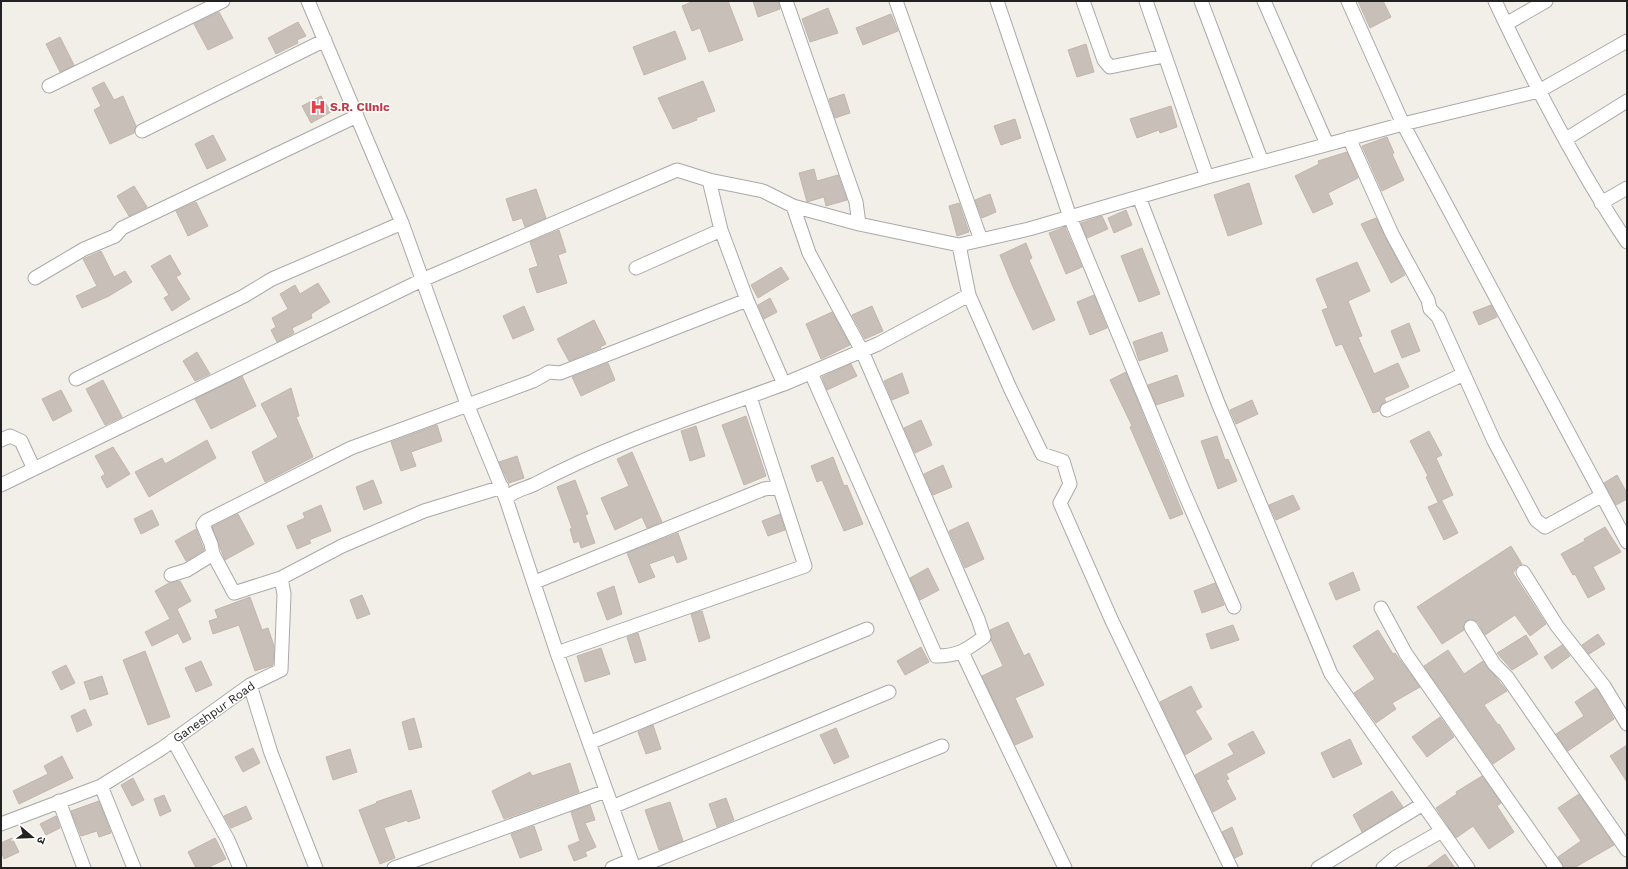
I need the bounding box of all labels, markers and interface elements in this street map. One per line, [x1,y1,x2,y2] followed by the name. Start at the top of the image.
[309,98,327,116] hospital icon: S.R. Clinic
[330,100,390,114] place label: S.R. Clinic
[170,679,258,745] street label: Ganeshpur Road
[12,817,52,857] north arrow
[34,835,48,846] text: उ

